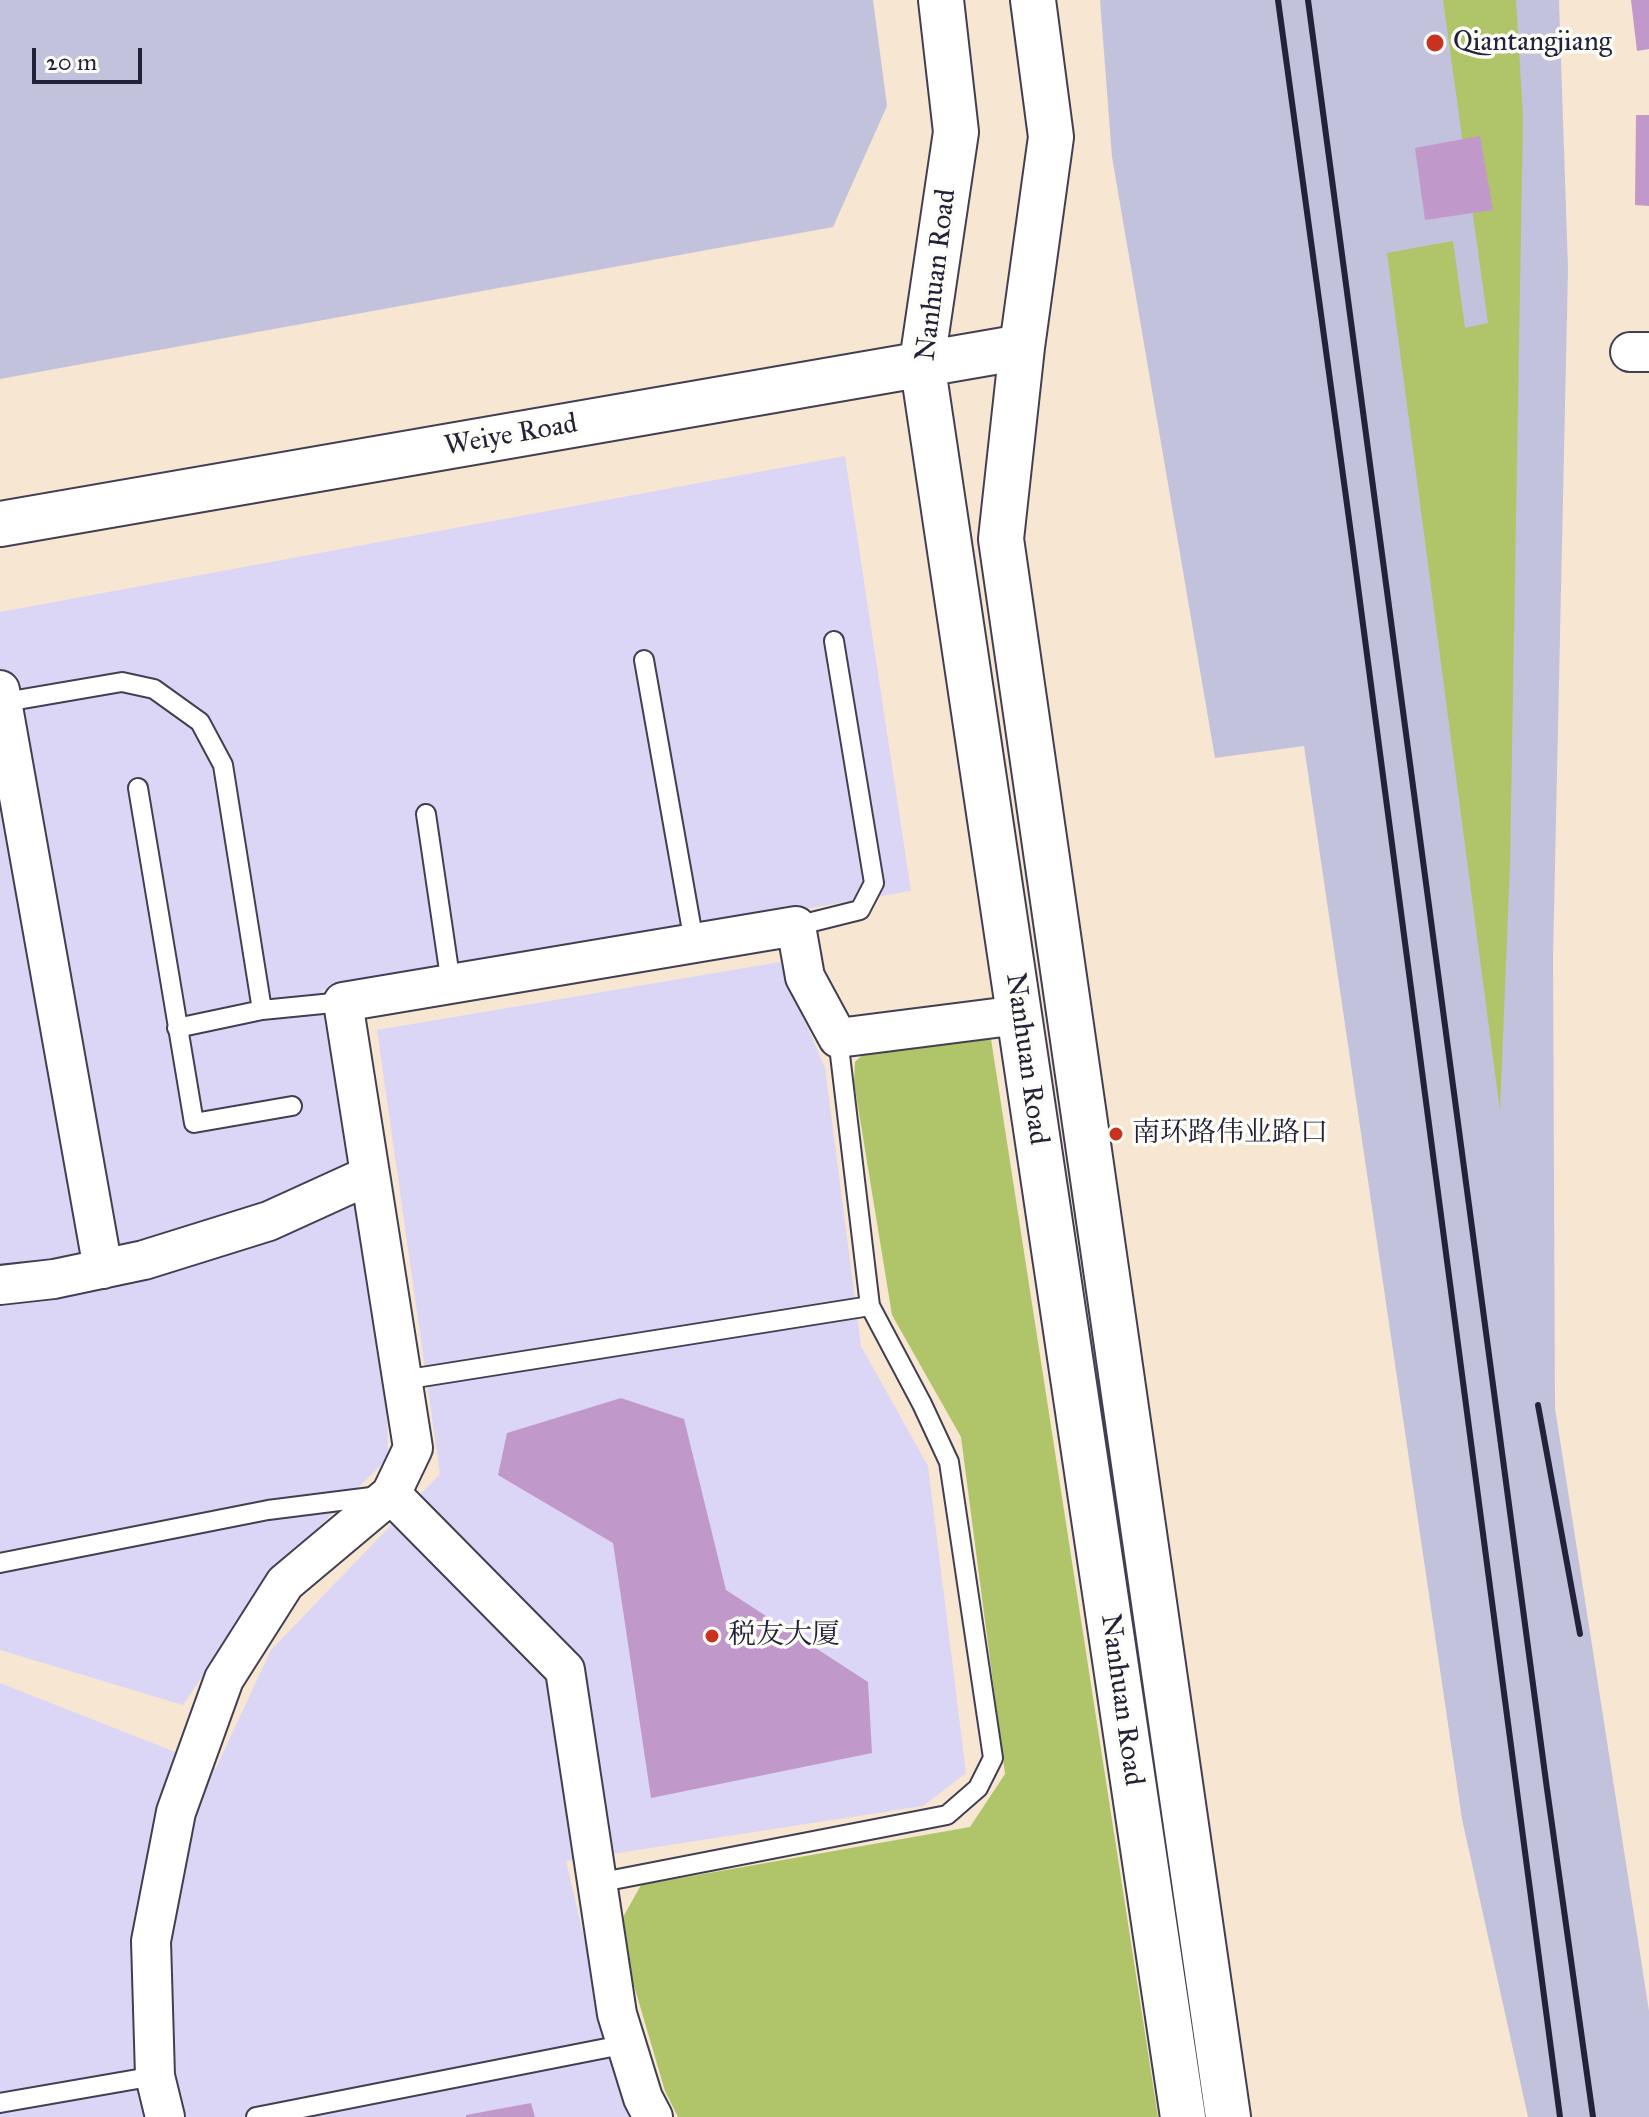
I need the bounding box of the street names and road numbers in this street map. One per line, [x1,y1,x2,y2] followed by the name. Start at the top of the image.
[910,187,964,363] street label: Nanhuan Road
[442,408,580,464] street label: Weiye Road
[997,971,1055,1147] street label: Nanhuan Road
[1092,1612,1150,1788] street label: Nanhuan Road

